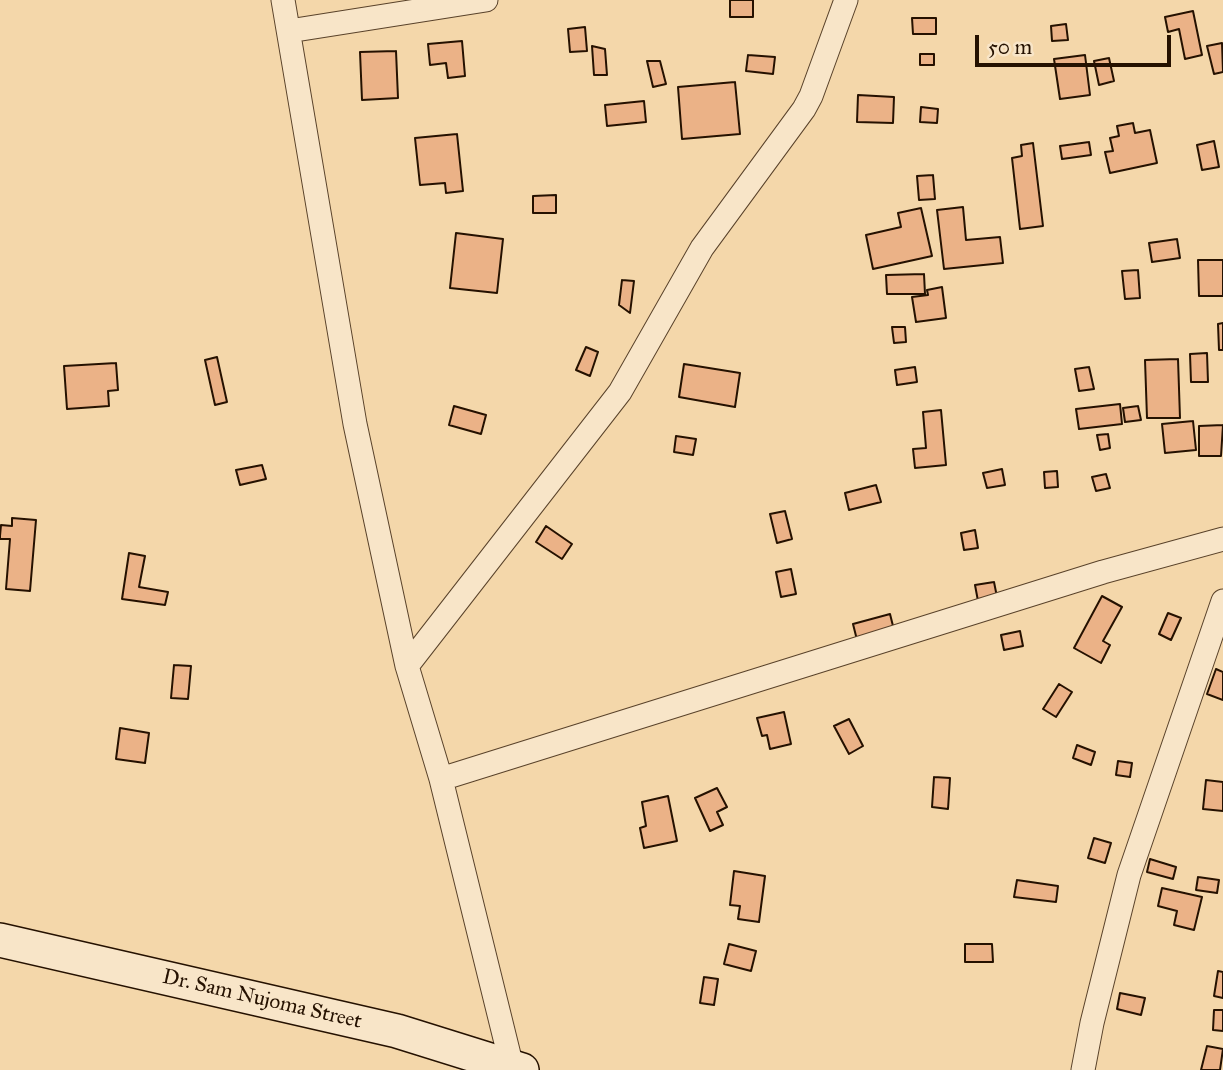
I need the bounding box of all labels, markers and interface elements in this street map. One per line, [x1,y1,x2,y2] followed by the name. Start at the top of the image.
[978,21,1174,65] scale bar
[988,34,1032,60] text: 50 m
[160,965,364,1035] street label: Dr. Sam Nujoma Street

